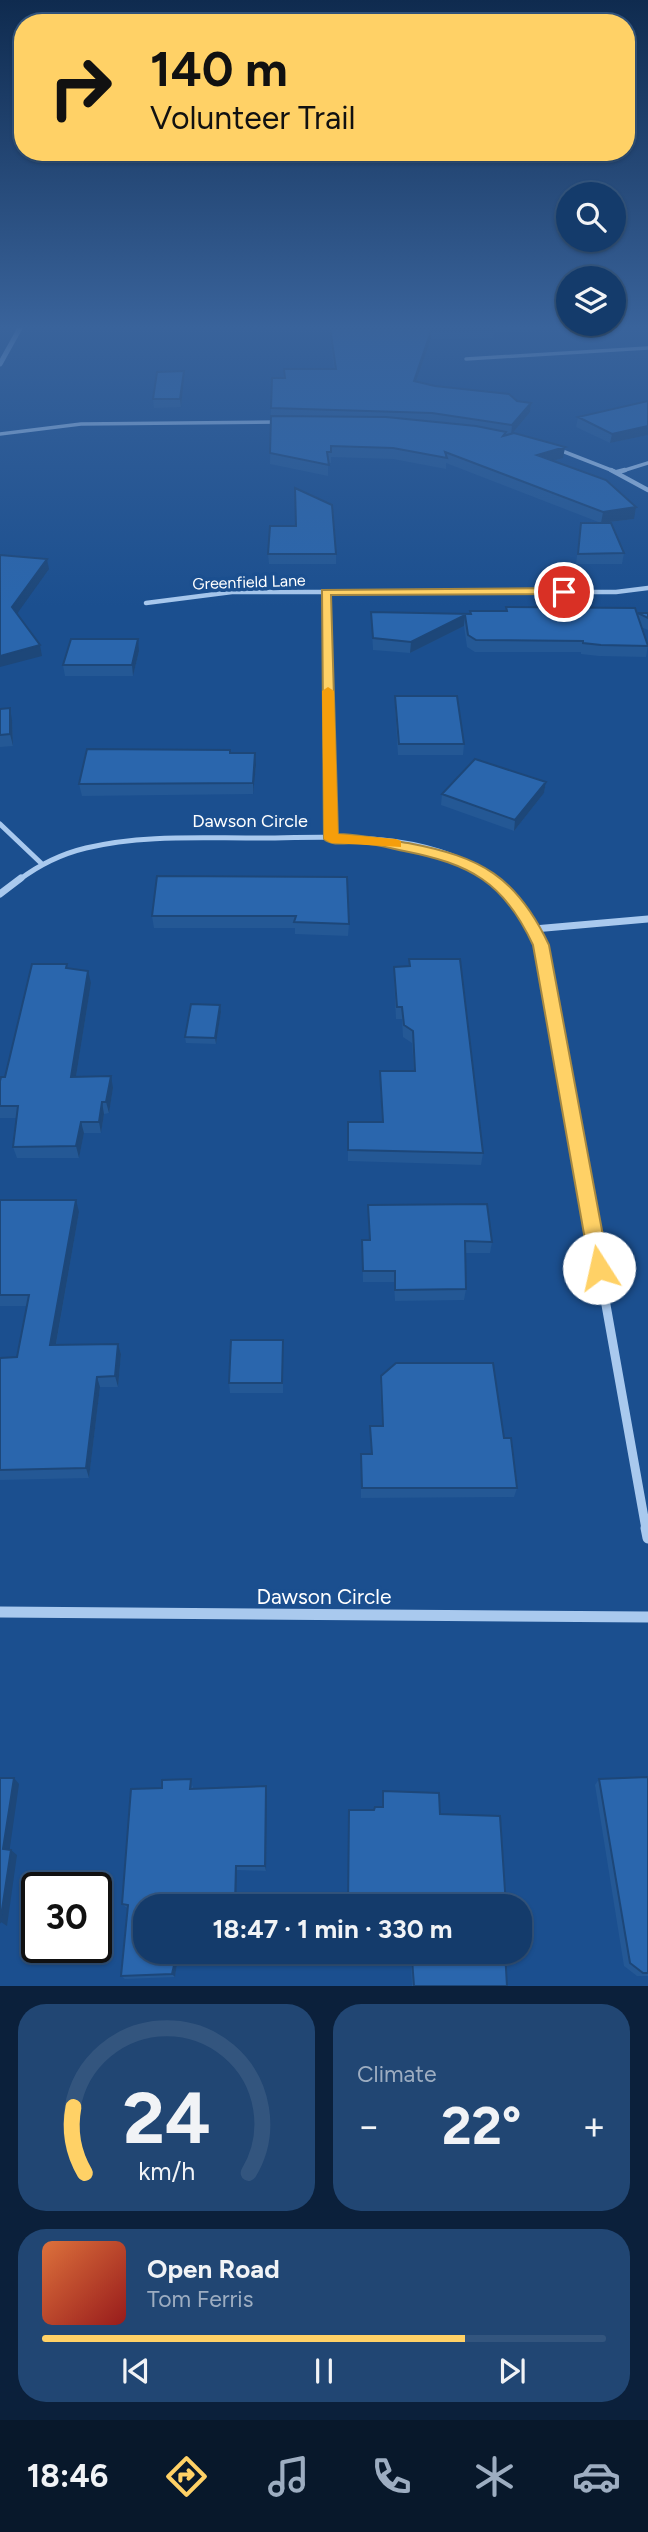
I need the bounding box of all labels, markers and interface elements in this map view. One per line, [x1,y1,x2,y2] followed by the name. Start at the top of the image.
[150,39,288,98] text: 140 m
[35,42,126,133] icon: right
[150,99,356,137] text: Volunteer Trail
[556,182,626,336] map controls
[556,182,626,252] button: search
[556,266,626,336] button: layers
[534,562,594,622] pin
[192,571,306,593] street label: Greenfield Lane
[545,573,583,611] icon: arrive
[192,810,308,832] street label: Dawson Circle
[562,1231,636,1305] position arrow
[257,1584,391,1609] street label: Dawson Circle
[21,1872,112,1963] speed limit sign: 30
[213,1913,452,1945] text: 18:47 · 1 min · 330 m
[357,2060,436,2088] text: Climate
[122,2075,211,2162] text: 24
[442,2095,521,2157] text: 22°
[357,2103,381,2149] text: −
[582,2103,606,2149] text: +
[138,2156,195,2186] text: km/h
[147,2253,280,2285] text: Open Road
[147,2285,253,2313] text: Tom Ferris
[117,2352,155,2390] icon: previous
[305,2352,343,2390] icon: pause
[493,2352,531,2390] icon: next
[162,2452,211,2501] icon: directions
[264,2452,313,2501] icon: music
[367,2452,416,2501] icon: phone
[470,2452,519,2501] icon: climate
[572,2452,621,2501] icon: car
[27,2457,108,2495] text: 18:46

